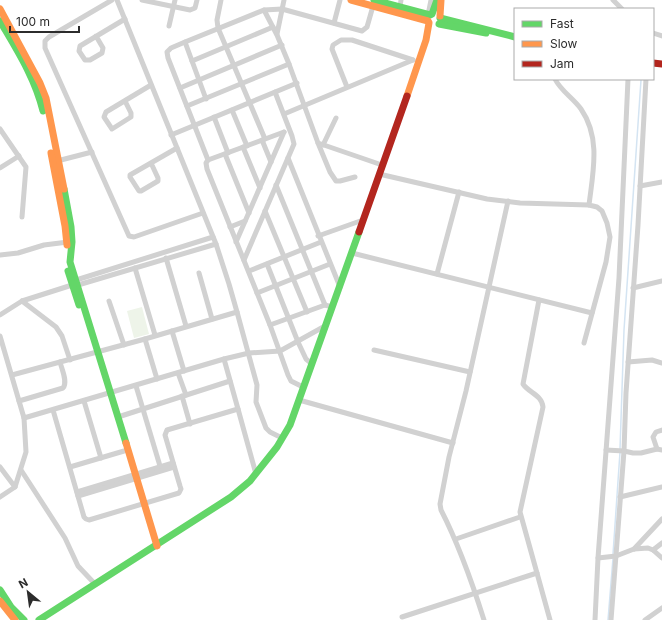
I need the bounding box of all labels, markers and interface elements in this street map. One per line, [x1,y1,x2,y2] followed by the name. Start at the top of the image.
[10,8,79,34] scale bar
[514,8,654,80] legend
[16,14,50,29] text: 100 m
[550,16,574,31] text: Fast
[550,36,578,51] text: Slow
[550,56,574,71] text: Jam
[8,572,48,612] north arrow
[16,575,30,591] text: N

